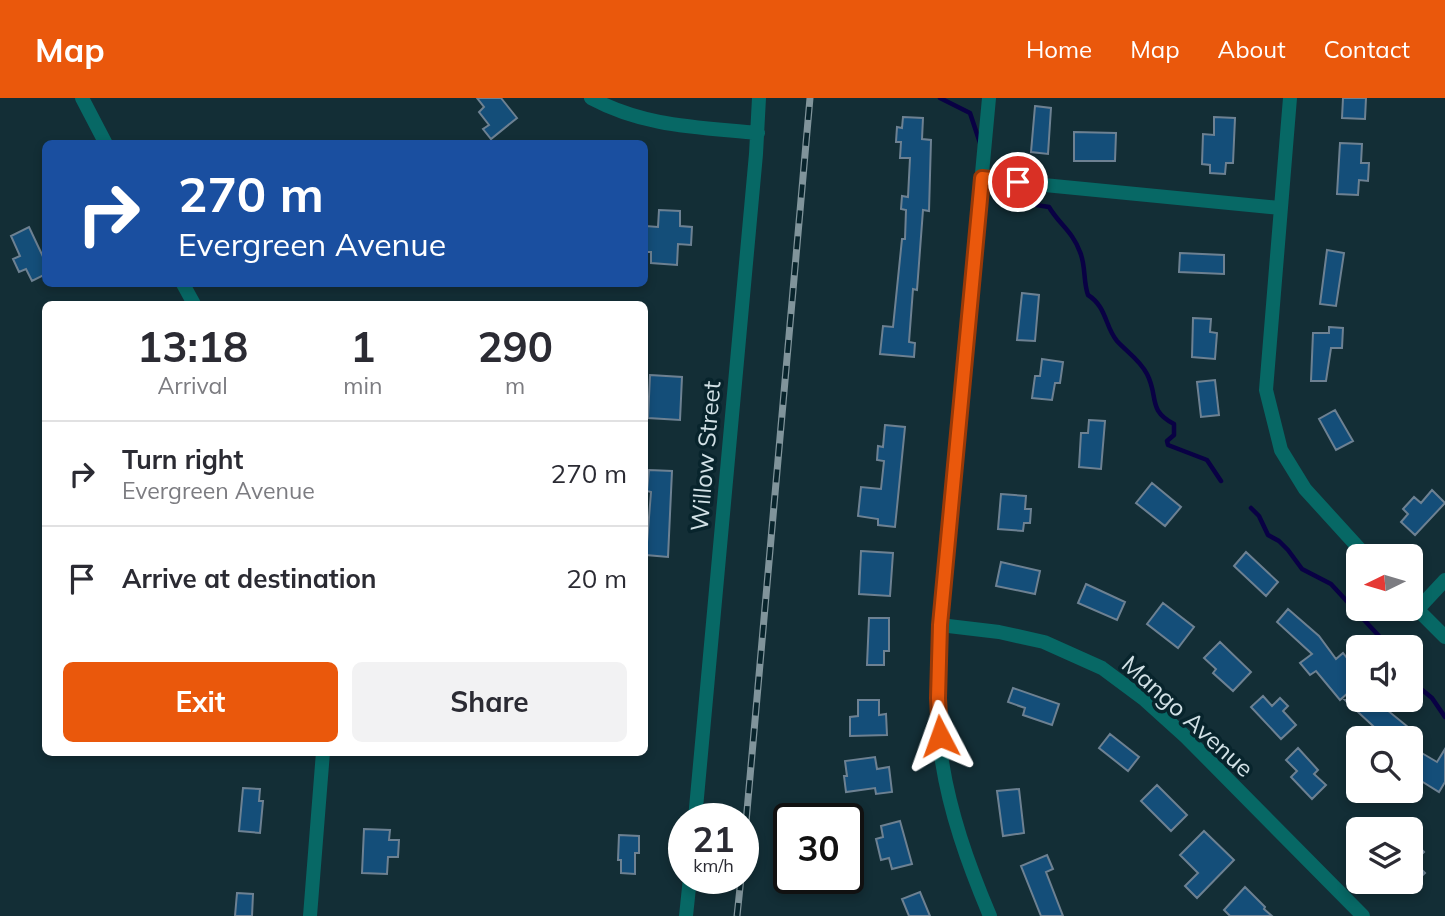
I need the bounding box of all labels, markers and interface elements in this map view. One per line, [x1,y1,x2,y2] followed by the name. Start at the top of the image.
[35,29,105,70] text: Map
[1026,34,1092,64] text: Home
[1130,34,1180,64] text: Map
[1218,34,1286,64] text: About
[1324,34,1410,64] text: Contact
[988,152,1048,212] pin
[178,163,324,224] text: 270 m
[999,163,1037,201] icon: arrive
[63,168,154,259] icon: right
[178,224,446,264] text: Evergreen Avenue
[137,320,248,373] text: 13:18
[350,320,375,373] text: 1
[477,320,553,373] text: 290
[157,371,228,400] text: Arrival
[343,371,382,400] text: min
[505,371,525,400] text: m
[683,380,727,532] street label: Willow Street
[122,443,243,476] text: Turn right
[63,455,101,493] icon: right
[551,457,627,490] text: 270 m
[122,476,315,505] text: Evergreen Avenue
[1346,544,1423,621] north arrow
[1346,544,1423,894] map controls
[63,560,101,598] icon: arrive
[122,562,377,595] text: Arrive at destination
[566,562,627,595] text: 20 m
[1346,635,1423,712] button: sound
[1116,649,1260,783] street label: Mango Avenue
[63,662,338,742] button: Exit
[352,662,627,742] button: Share
[903,699,977,773] position arrow
[1346,726,1423,803] button: search
[773,803,864,894] speed limit sign: 30
[692,817,735,861] text: 21
[1346,817,1423,894] button: layers
[693,854,734,877] text: km/h

